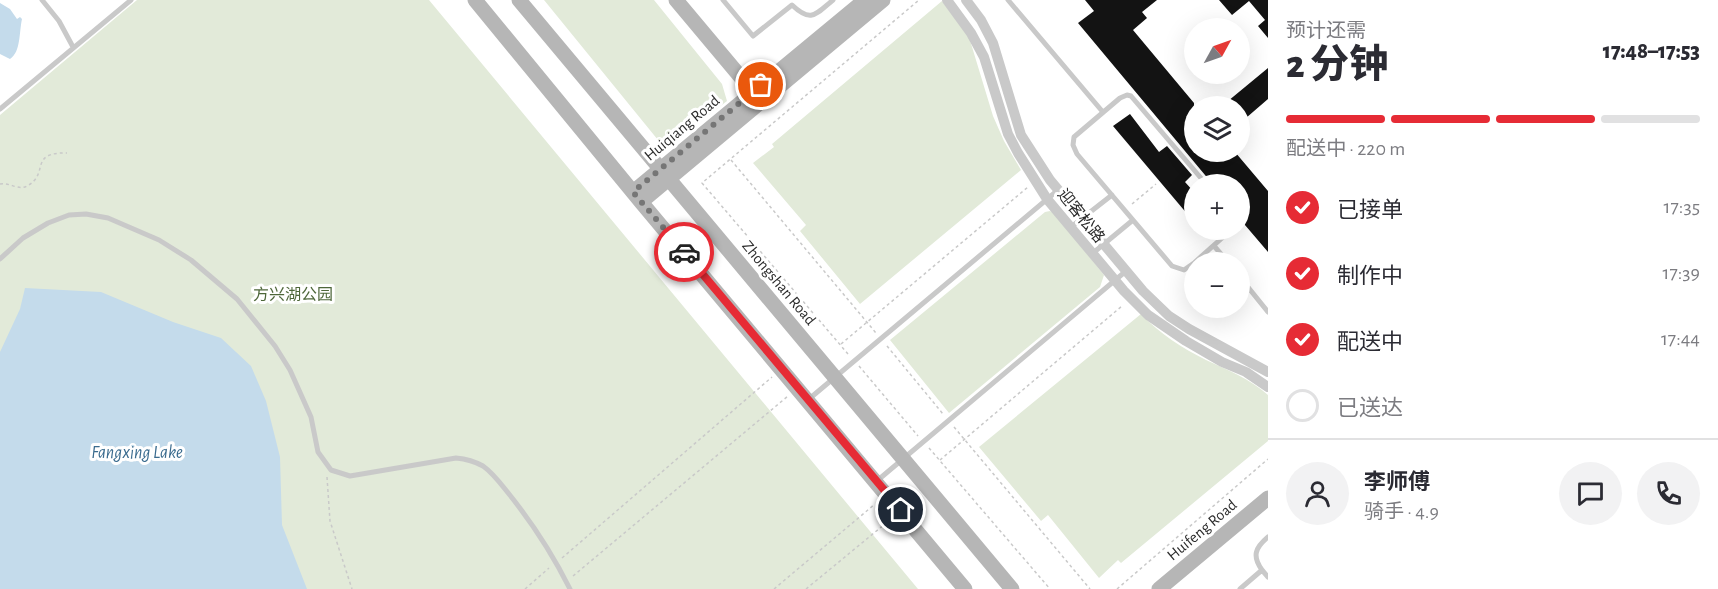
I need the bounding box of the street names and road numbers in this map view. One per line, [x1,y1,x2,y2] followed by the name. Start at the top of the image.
[641,92,723,164] street label: Huiqiang Road
[1055,185,1108,246] street label: 迎客松路
[739,238,819,328] street label: Zhongshan Road
[1164,496,1240,564] street label: Huifeng Road

